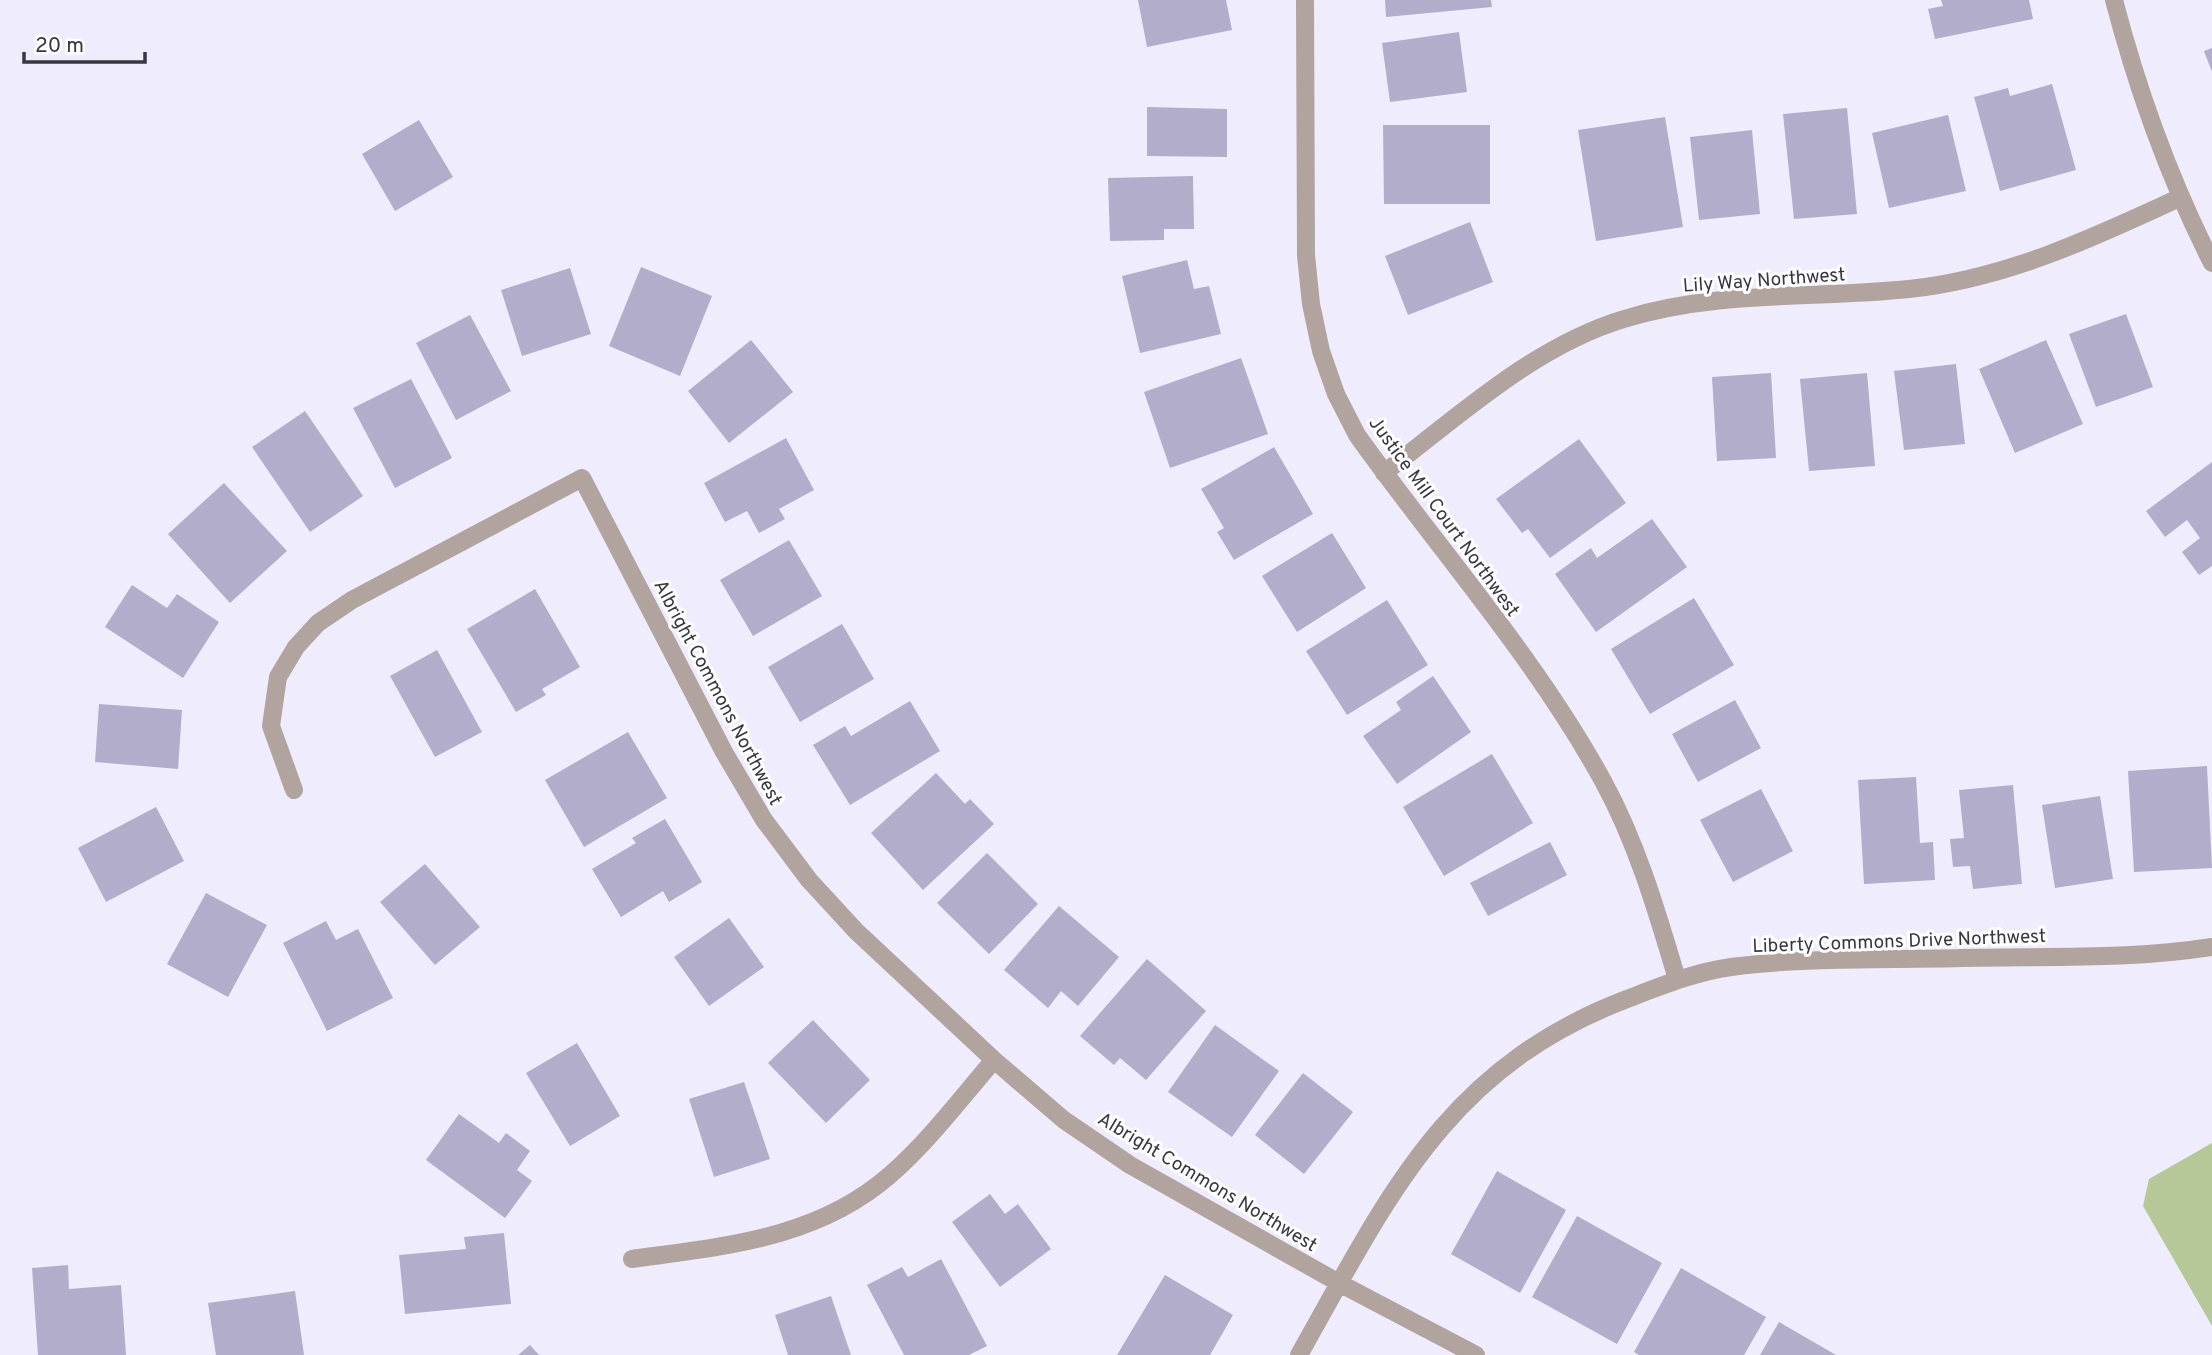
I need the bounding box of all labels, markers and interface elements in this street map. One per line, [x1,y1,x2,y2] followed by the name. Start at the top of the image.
[24,21,145,65] scale bar
[35,33,84,60] text: 20 m
[1682,263,1846,299] street label: Lily Way Northwest
[1363,412,1524,622] street label: Justice Mill Court Northwest
[648,576,787,810] street label: Albright Commons Northwest
[1752,925,2046,959] street label: Liberty Commons Drive Northwest
[1093,1108,1321,1258] street label: Albright Commons Northwest

